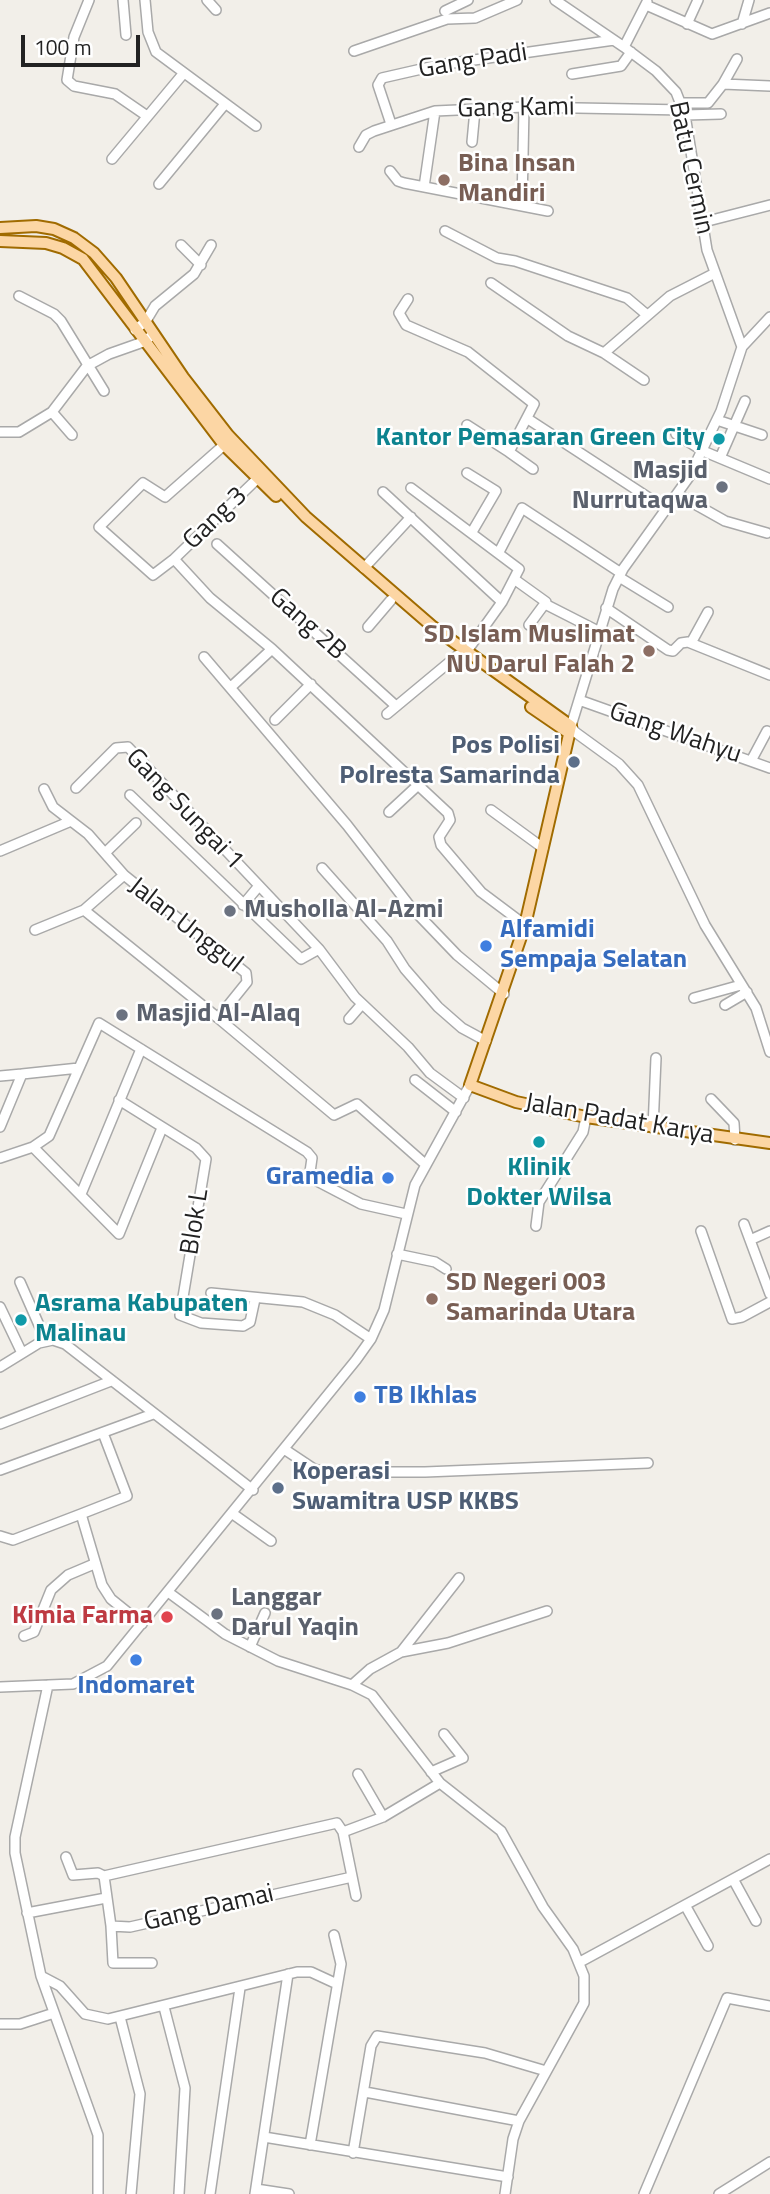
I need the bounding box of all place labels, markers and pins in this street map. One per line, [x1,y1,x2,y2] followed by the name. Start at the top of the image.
[458,149,576,210] place label: Bina Insan Mandiri
[436,172,452,188] marker: Bina Insan Mandiri
[376,423,705,455] place label: Kantor Pemasaran Green City
[711,431,727,447] marker: Kantor Pemasaran Green City
[572,456,708,518] place label: Masjid Nurrutaqwa
[714,479,730,495] marker: Masjid Nurrutaqwa
[424,620,635,682] place label: SD Islam Muslimat NU Darul Falah 2
[641,643,657,659] marker: SD Islam Muslimat NU Darul Falah 2
[339,731,560,792] place label: Pos Polisi Polresta Samarinda
[566,754,582,770] marker: Pos Polisi Polresta Samarinda
[244,895,443,927] place label: Musholla Al-Azmi
[222,903,238,919] marker: Musholla Al-Azmi
[500,915,687,976] place label: Alfamidi Sempaja Selatan
[478,938,494,954] marker: Alfamidi Sempaja Selatan
[136,999,301,1031] place label: Masjid Al-Alaq
[114,1007,130,1023] marker: Masjid Al-Alaq
[531,1134,547,1150] marker: Klinik Dokter Wilsa
[466,1153,612,1214] place label: Klinik Dokter Wilsa
[266,1162,374,1194] place label: Gramedia
[380,1170,396,1186] marker: Gramedia
[446,1268,635,1330] place label: SD Negeri 003 Samarinda Utara
[35,1289,248,1350] place label: Asrama Kabupaten Malinau
[424,1291,440,1307] marker: SD Negeri 003 Samarinda Utara
[13,1312,29,1328] marker: Asrama Kabupaten Malinau
[374,1381,477,1413] place label: TB Ikhlas
[352,1389,368,1405] marker: TB Ikhlas
[292,1457,519,1518] place label: Koperasi Swamitra USP KKBS
[270,1480,286,1496] marker: Koperasi Swamitra USP KKBS
[231,1583,359,1644] place label: Langgar Darul Yaqin
[12,1601,153,1633] place label: Kimia Farma
[209,1606,225,1622] marker: Langgar Darul Yaqin
[159,1609,175,1625] marker: Kimia Farma
[128,1652,144,1668] marker: Indomaret
[77,1671,195,1703] place label: Indomaret

